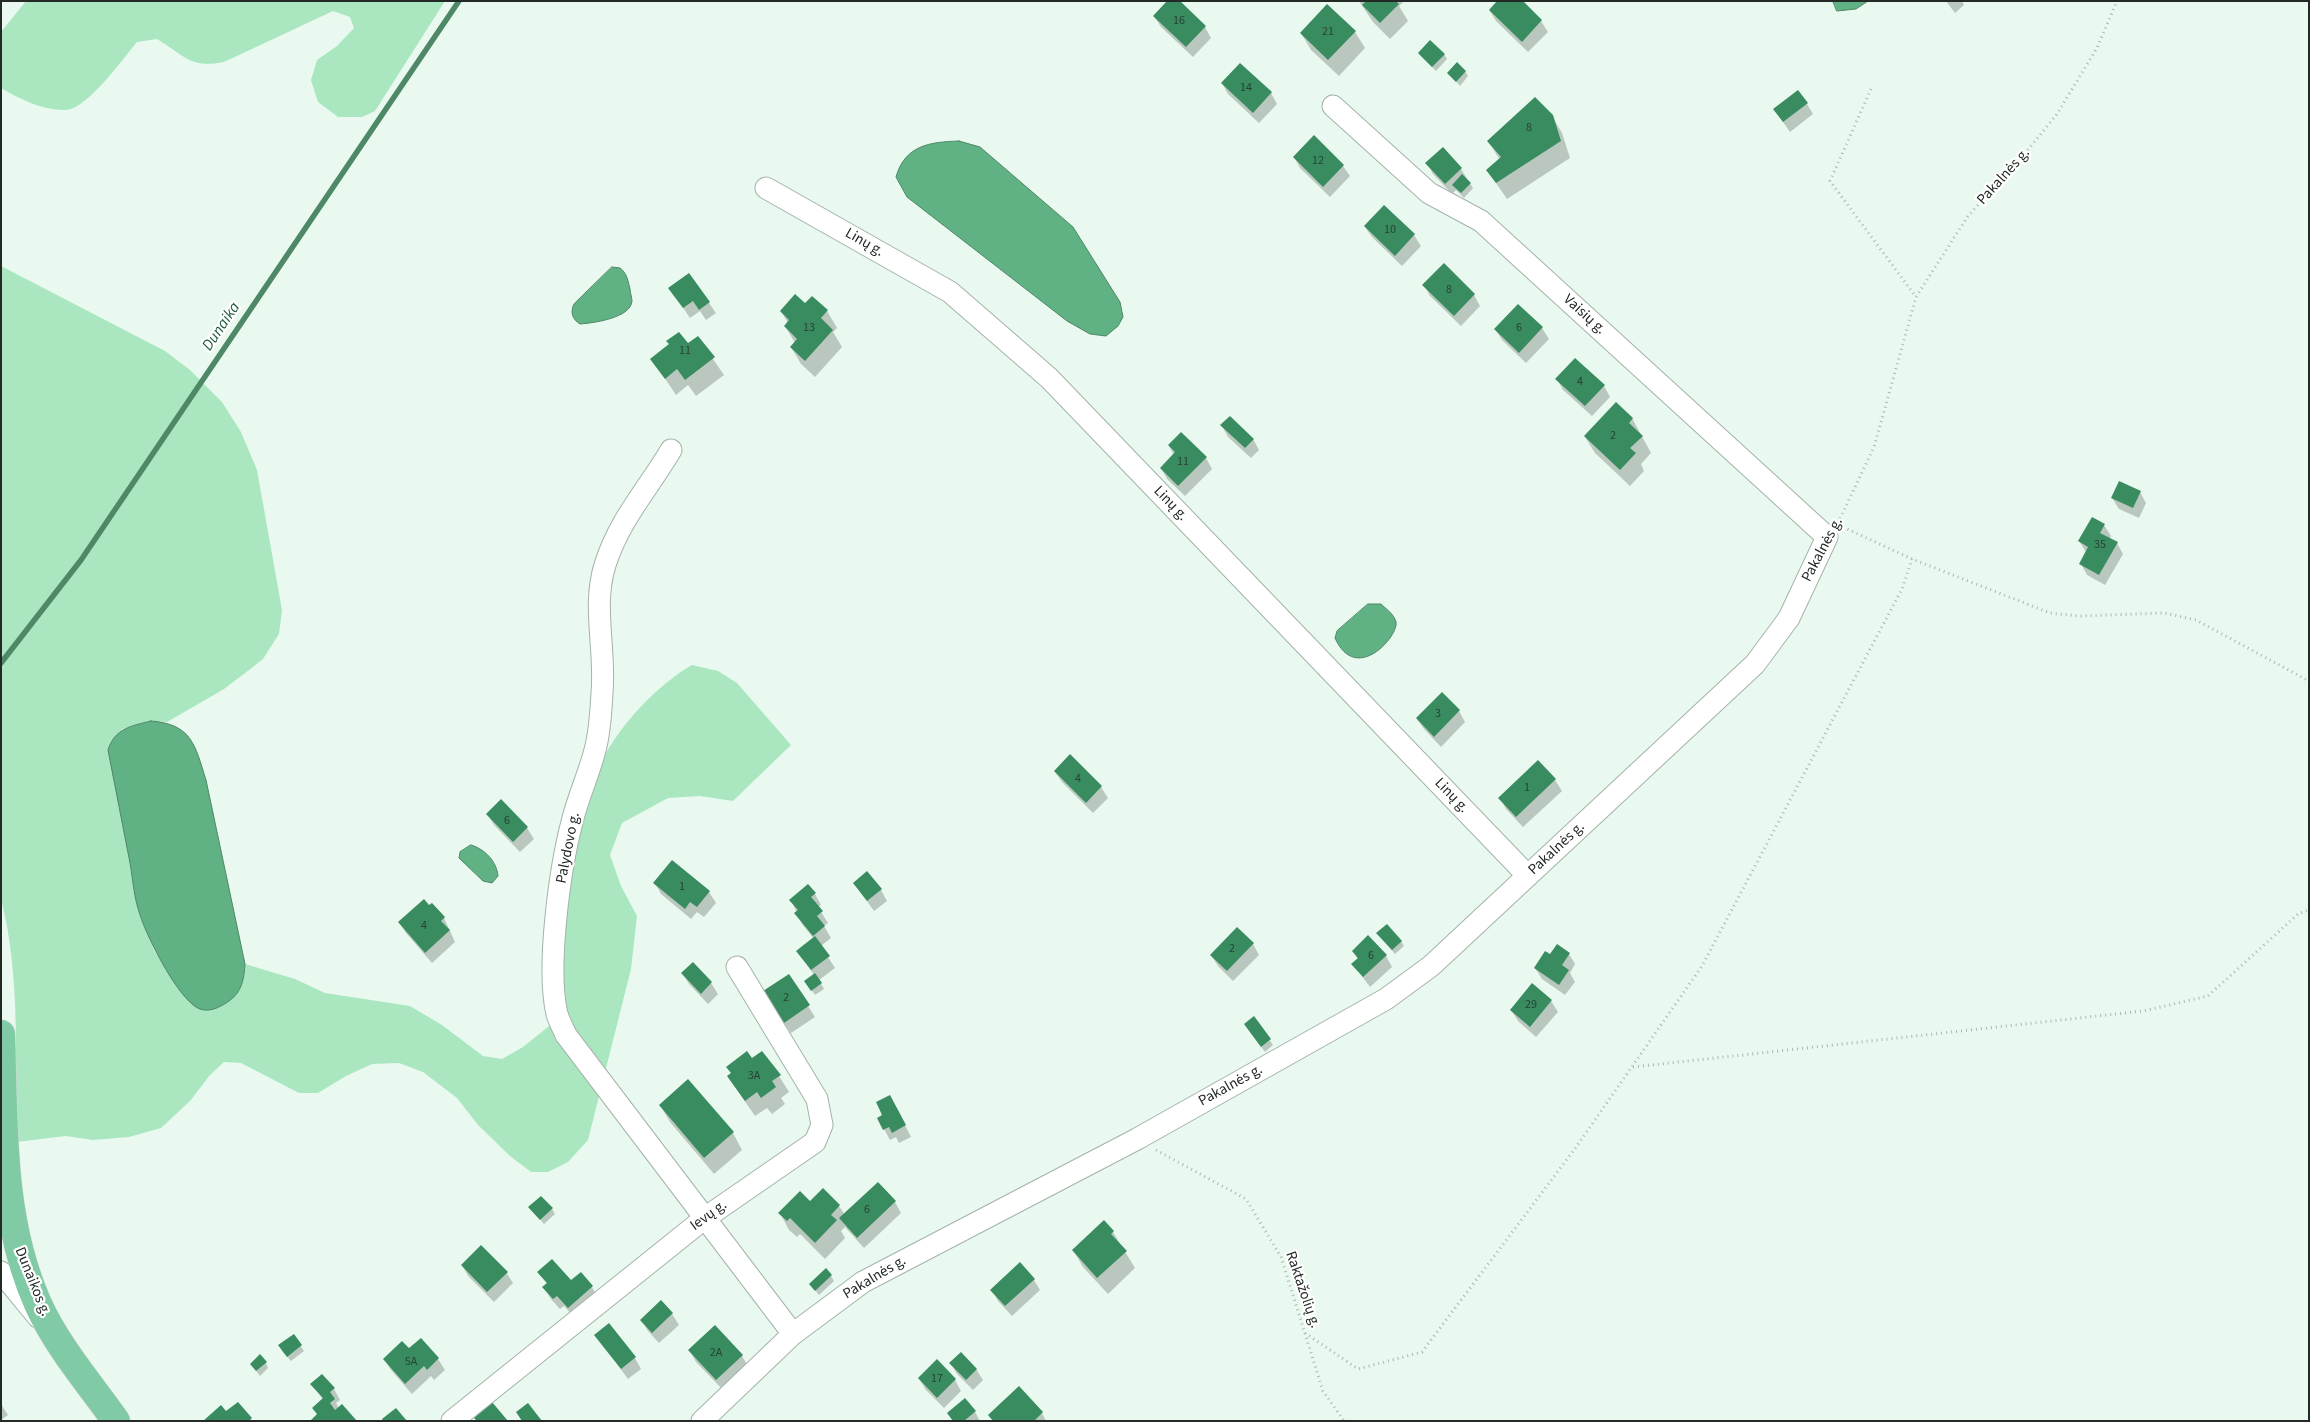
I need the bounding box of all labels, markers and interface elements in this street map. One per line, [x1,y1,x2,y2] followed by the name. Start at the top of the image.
[1173,14,1185,28] house number: 16
[1322,25,1334,39] house number: 21
[1240,81,1252,95] house number: 14
[1526,121,1532,135] house number: 8
[1974,145,2034,209] street label: Pakalnės g.
[1312,154,1324,168] house number: 12
[1384,223,1396,237] house number: 10
[841,225,887,261] street label: Linų g.
[1446,283,1452,297] house number: 8
[1559,291,1609,339] street label: Vaisių g.
[199,299,245,355] water label: Dunaika
[803,321,815,335] house number: 13
[1516,321,1522,335] house number: 6
[679,344,691,358] house number: 11
[1577,375,1583,389] house number: 4
[1610,429,1616,443] house number: 2
[1177,455,1189,469] house number: 11
[1149,483,1191,525] street label: Linų g.
[1799,515,1847,585] street label: Pakalnės g.
[2094,538,2106,552] house number: 35
[1435,707,1441,721] house number: 3
[1075,772,1081,786] house number: 4
[1430,775,1472,817] street label: Linų g.
[1524,781,1530,795] house number: 1
[553,811,585,885] street label: Palydovo g.
[504,814,510,828] house number: 6
[1525,818,1589,880] street label: Pakalnės g.
[679,880,685,894] house number: 1
[421,919,427,933] house number: 4
[1229,942,1235,956] house number: 2
[1368,949,1374,963] house number: 6
[783,991,789,1005] house number: 2
[1525,998,1537,1012] house number: 29
[1196,1061,1266,1111] street label: Pakalnės g.
[748,1069,760,1083] house number: 3A
[687,1197,731,1235] street label: Ievų g.
[864,1203,870,1217] house number: 6
[10,1245,54,1319] street label: Dunaikos g.
[1281,1249,1323,1331] street label: Raktažolių g.
[840,1252,910,1304] street label: Pakalnės g.
[710,1346,722,1360] house number: 2A
[405,1355,417,1369] house number: 5A
[931,1372,943,1386] house number: 17

